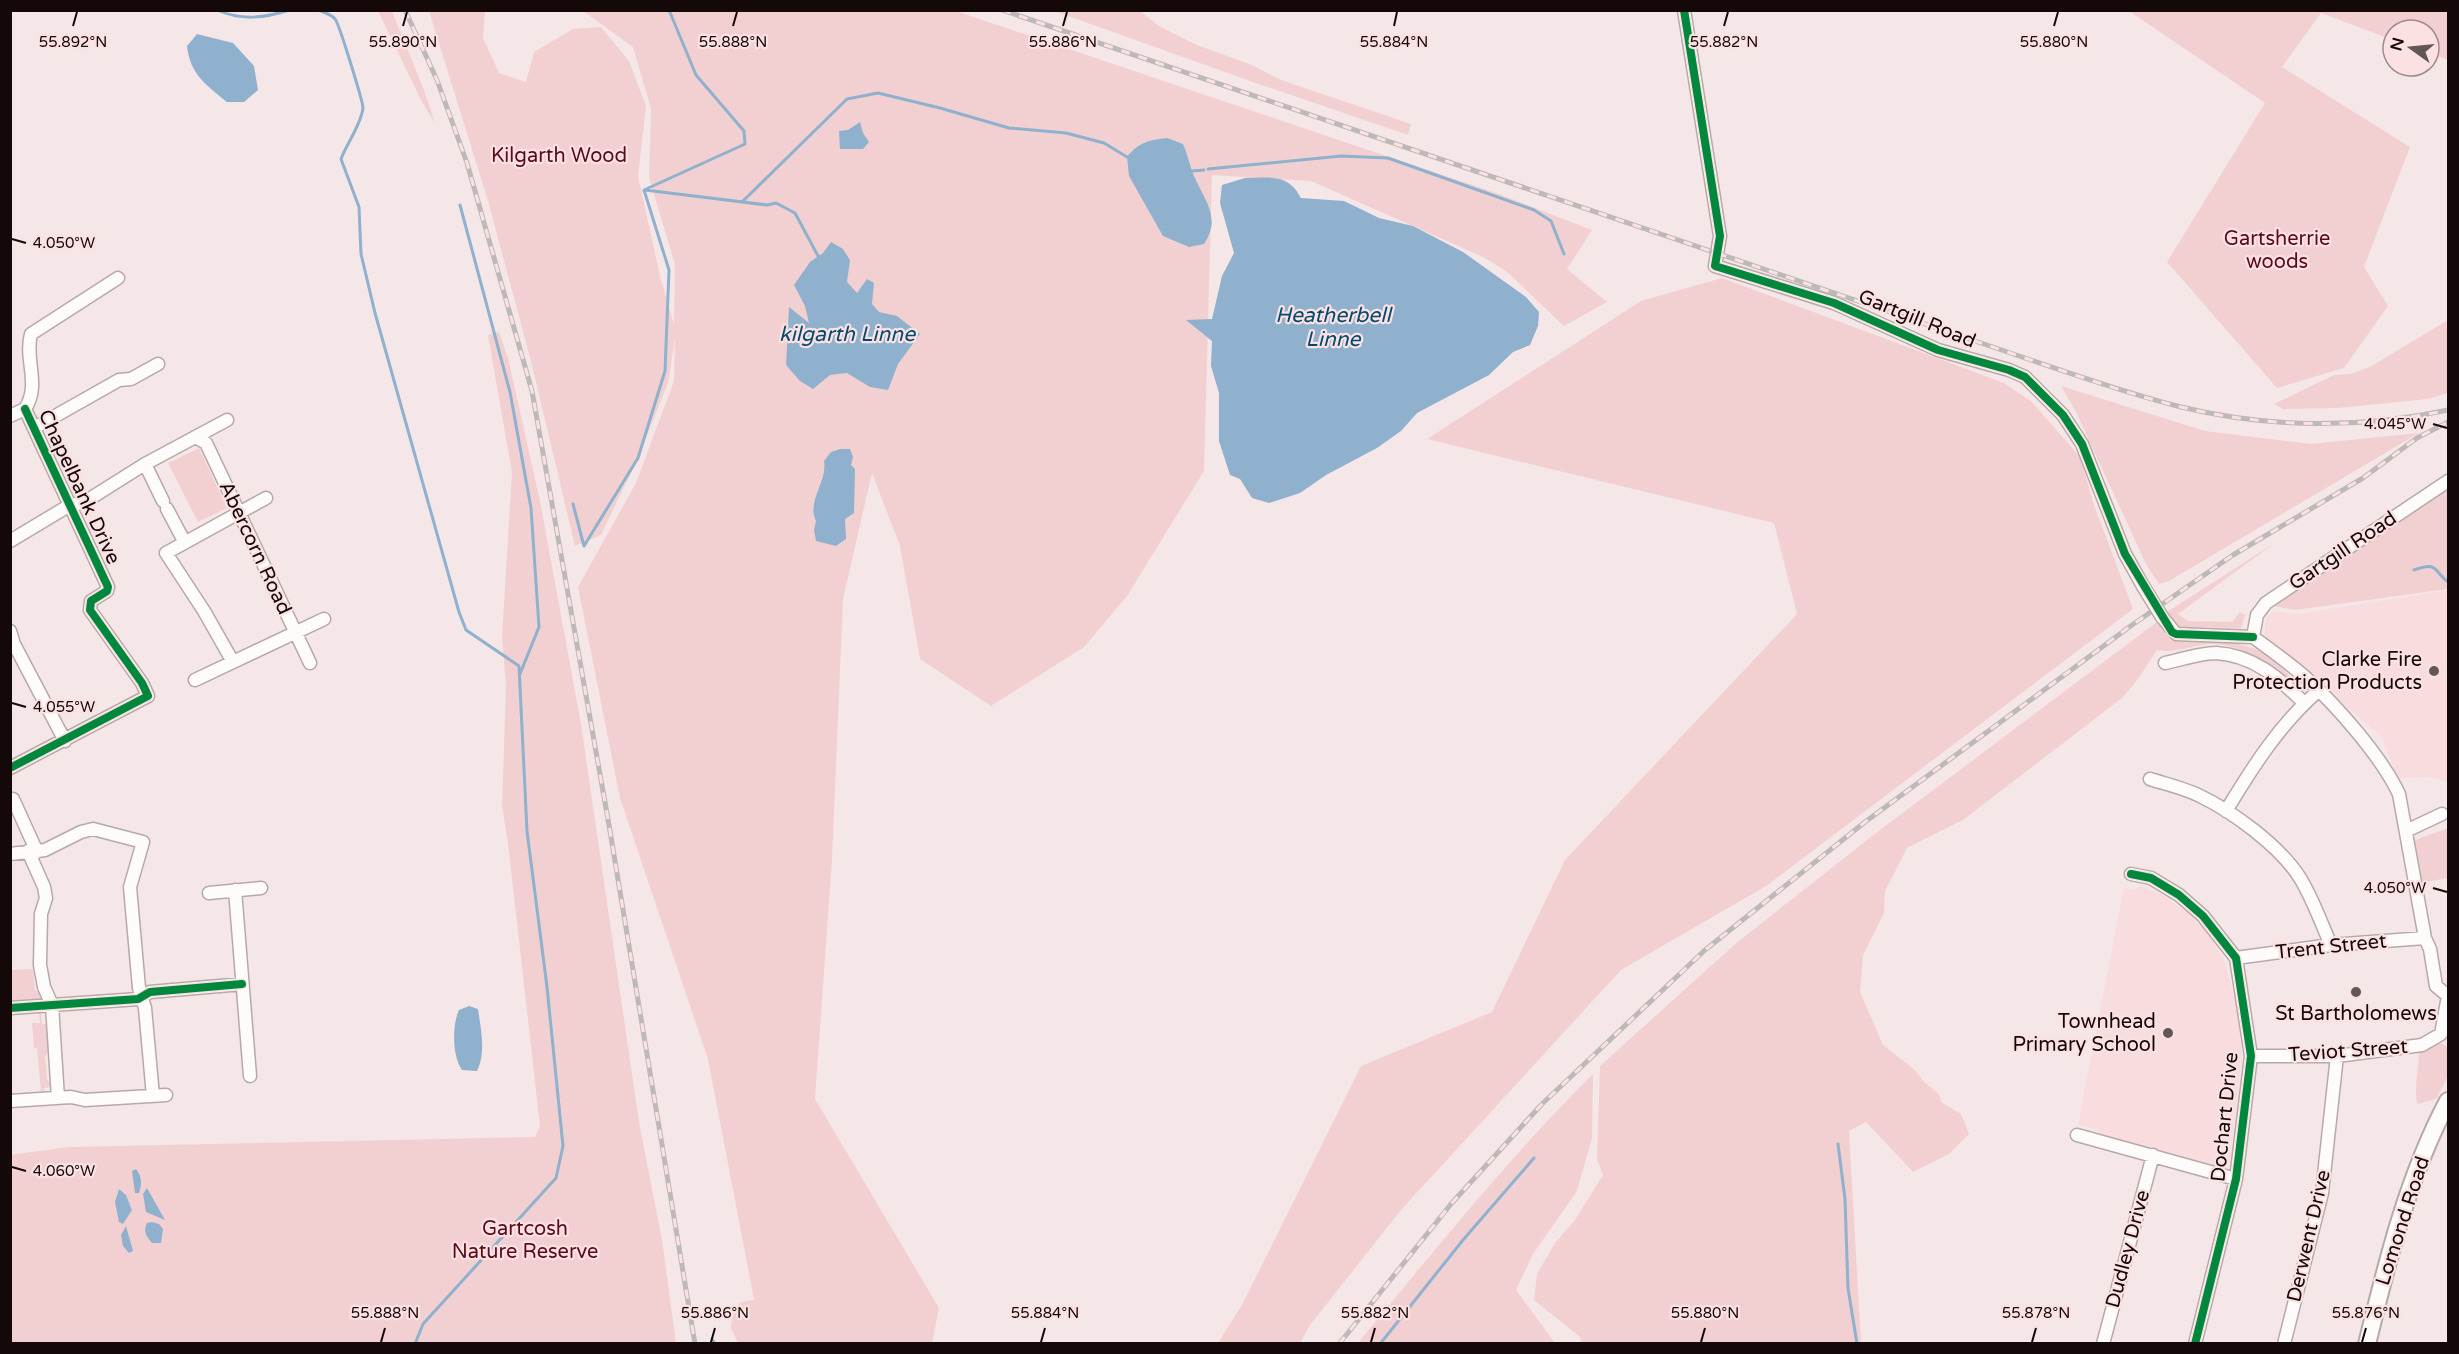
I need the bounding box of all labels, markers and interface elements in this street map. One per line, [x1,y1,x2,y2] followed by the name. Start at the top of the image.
[2381,18,2441,78] north arrow
[39,33,107,51] text: 55.892°N
[369,33,437,51] text: 55.890°N
[699,33,767,51] text: 55.888°N
[1029,33,1097,51] text: 55.886°N
[1360,33,1428,51] text: 55.884°N
[1690,33,1758,51] text: 55.882°N
[2020,33,2088,51] text: 55.880°N
[2386,36,2409,53] text: N
[491,144,627,168] park label: Kilgarth Wood
[2224,227,2330,274] park label: Gartsherrie woods
[33,234,95,252] text: 4.050°W
[1855,285,1979,353] street label: Gartgill Road
[1275,303,1393,352] water label: Heatherbell Linne
[779,322,916,347] water label: kilgarth Linne
[33,406,125,568] street label: Chapelbank Drive
[2364,415,2426,433] text: 4.045°W
[214,478,296,618] street label: Abercorn Road
[2285,506,2401,596] street label: Gartgill Road
[2232,648,2422,695] place label: Clarke Fire Protection Products
[2427,664,2441,678] marker: Clarke Fire Protection Products
[33,698,95,716] text: 4.055°W
[2364,879,2426,897] text: 4.050°W
[2274,929,2388,965] street label: Trent Street
[2349,985,2363,999] marker: St Bartholomews
[2275,1002,2437,1026] place label: St Bartholomews
[2012,1010,2156,1057] place label: Townhead Primary School
[2161,1026,2175,1040] marker: Townhead Primary School
[2287,1035,2409,1067] street label: Teviot Street
[2206,1051,2244,1183] street label: Dochart Drive
[2371,1153,2435,1289] street label: Lomond Road
[33,1162,95,1180] text: 4.060°W
[2282,1168,2336,1304] street label: Derwent Drive
[2101,1187,2155,1311] street label: Dudley Drive
[452,1217,598,1264] park label: Gartcosh Nature Reserve
[351,1304,419,1322] text: 55.888°N
[681,1304,749,1322] text: 55.886°N
[1011,1304,1079,1322] text: 55.884°N
[1341,1304,1409,1322] text: 55.882°N
[1671,1304,1739,1322] text: 55.880°N
[2002,1304,2070,1322] text: 55.878°N
[2332,1304,2400,1322] text: 55.876°N

